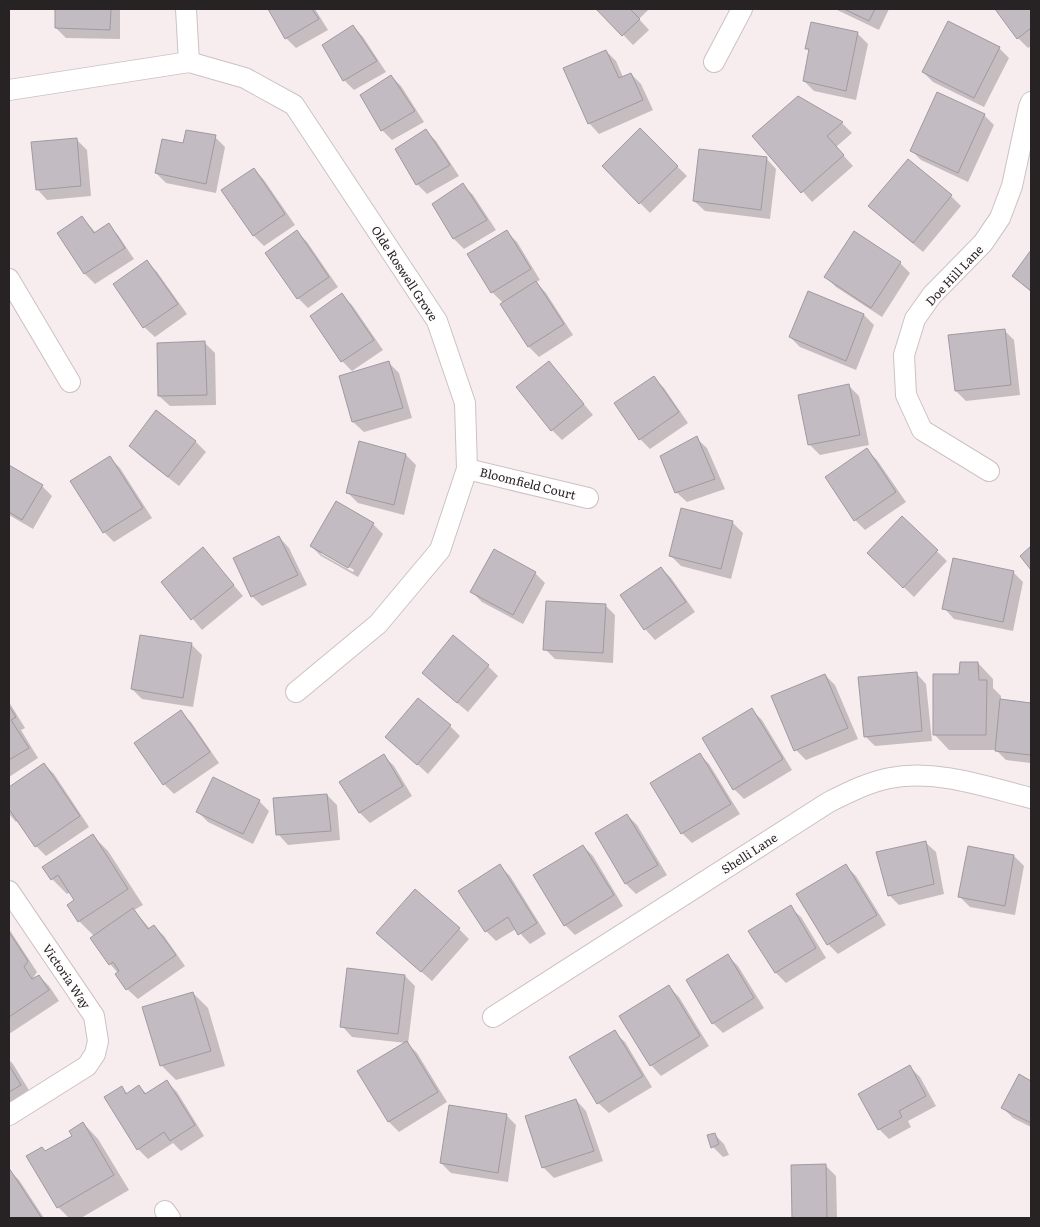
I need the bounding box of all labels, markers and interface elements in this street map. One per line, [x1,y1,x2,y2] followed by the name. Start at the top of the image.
[367,222,443,324] street label: Olde Roswell Grove
[921,241,987,309] street label: Doe Hill Lane
[478,462,578,504] street label: Bloomfield Court
[717,828,781,878] street label: Shelli Lane
[39,940,95,1012] street label: Victoria Way

